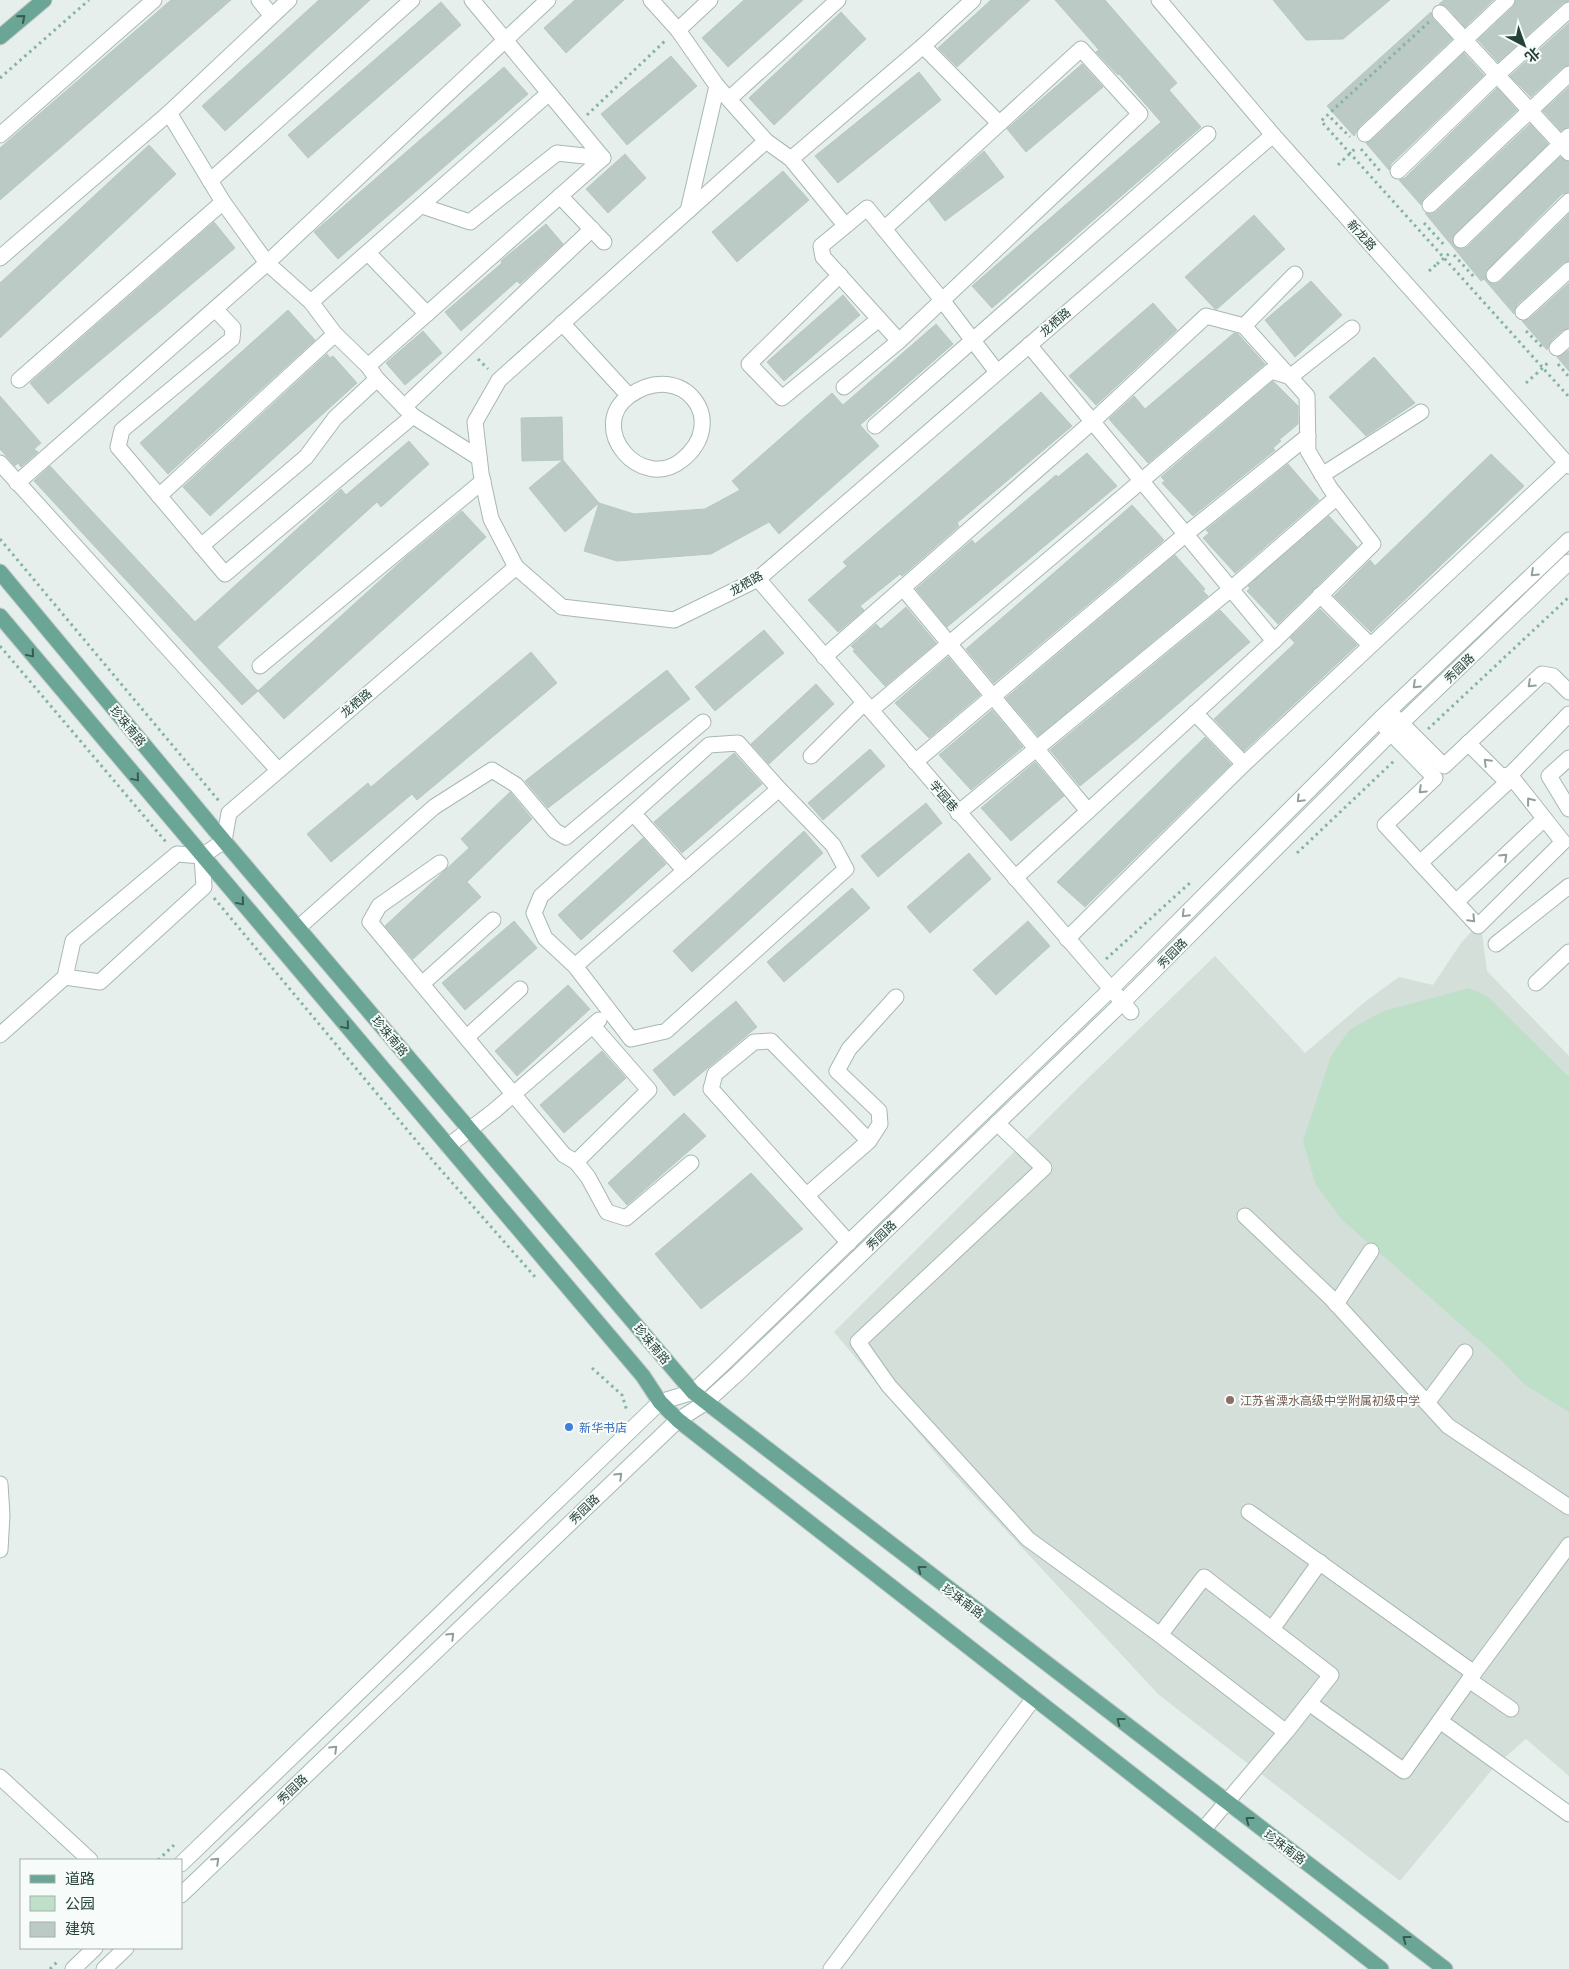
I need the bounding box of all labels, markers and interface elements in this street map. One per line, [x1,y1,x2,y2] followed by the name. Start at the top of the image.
[16,16,25,24] one-way arrow
[1499,20,1549,70] north arrow
[1521,43,1544,66] text: 北
[1344,217,1380,253] street label: 新龙路
[1036,305,1074,339] street label: 龙栖路
[1530,567,1539,576] one-way arrow
[727,568,765,598] street label: 龙栖路
[26,648,35,657] one-way arrow
[1441,650,1477,686] street label: 秀园路
[1528,678,1537,687] one-way arrow
[1412,679,1421,688] one-way arrow
[337,686,375,720] street label: 龙栖路
[107,703,149,749] street label: 珍珠南路
[1484,759,1493,768] one-way arrow
[130,773,139,782] one-way arrow
[927,777,961,815] street label: 学园巷
[1419,784,1428,793] one-way arrow
[1297,794,1306,803] one-way arrow
[1528,798,1536,807] one-way arrow
[1499,854,1508,863] one-way arrow
[235,896,244,905] one-way arrow
[1182,909,1191,918] one-way arrow
[1466,913,1475,922] one-way arrow
[1154,935,1190,971] street label: 秀园路
[369,1013,411,1059] street label: 珍珠南路
[340,1020,349,1029] one-way arrow
[863,1217,899,1253] street label: 秀园路
[631,1321,673,1367] street label: 珍珠南路
[1240,1393,1420,1408] place label: 江苏省溧水高级中学附属初级中学
[1224,1394,1236,1406] marker: 江苏省溧水高级中学附属初级中学
[579,1420,627,1435] place label: 新华书店
[563,1421,575,1433] marker: 新华书店
[614,1473,623,1482] one-way arrow
[566,1491,602,1527] street label: 秀园路
[917,1566,927,1575] one-way arrow
[939,1581,987,1621] street label: 珍珠南路
[446,1633,455,1642] one-way arrow
[1116,1718,1126,1727] one-way arrow
[328,1746,337,1755] one-way arrow
[274,1771,310,1807] street label: 秀园路
[1246,1817,1255,1825] one-way arrow
[1261,1827,1309,1867] street label: 珍珠南路
[211,1858,220,1867] one-way arrow
[20,1859,182,1949] legend
[65,1869,95,1888] text: 道路
[65,1894,95,1913] text: 公园
[65,1919,95,1938] text: 建筑
[1403,1937,1412,1945] one-way arrow

